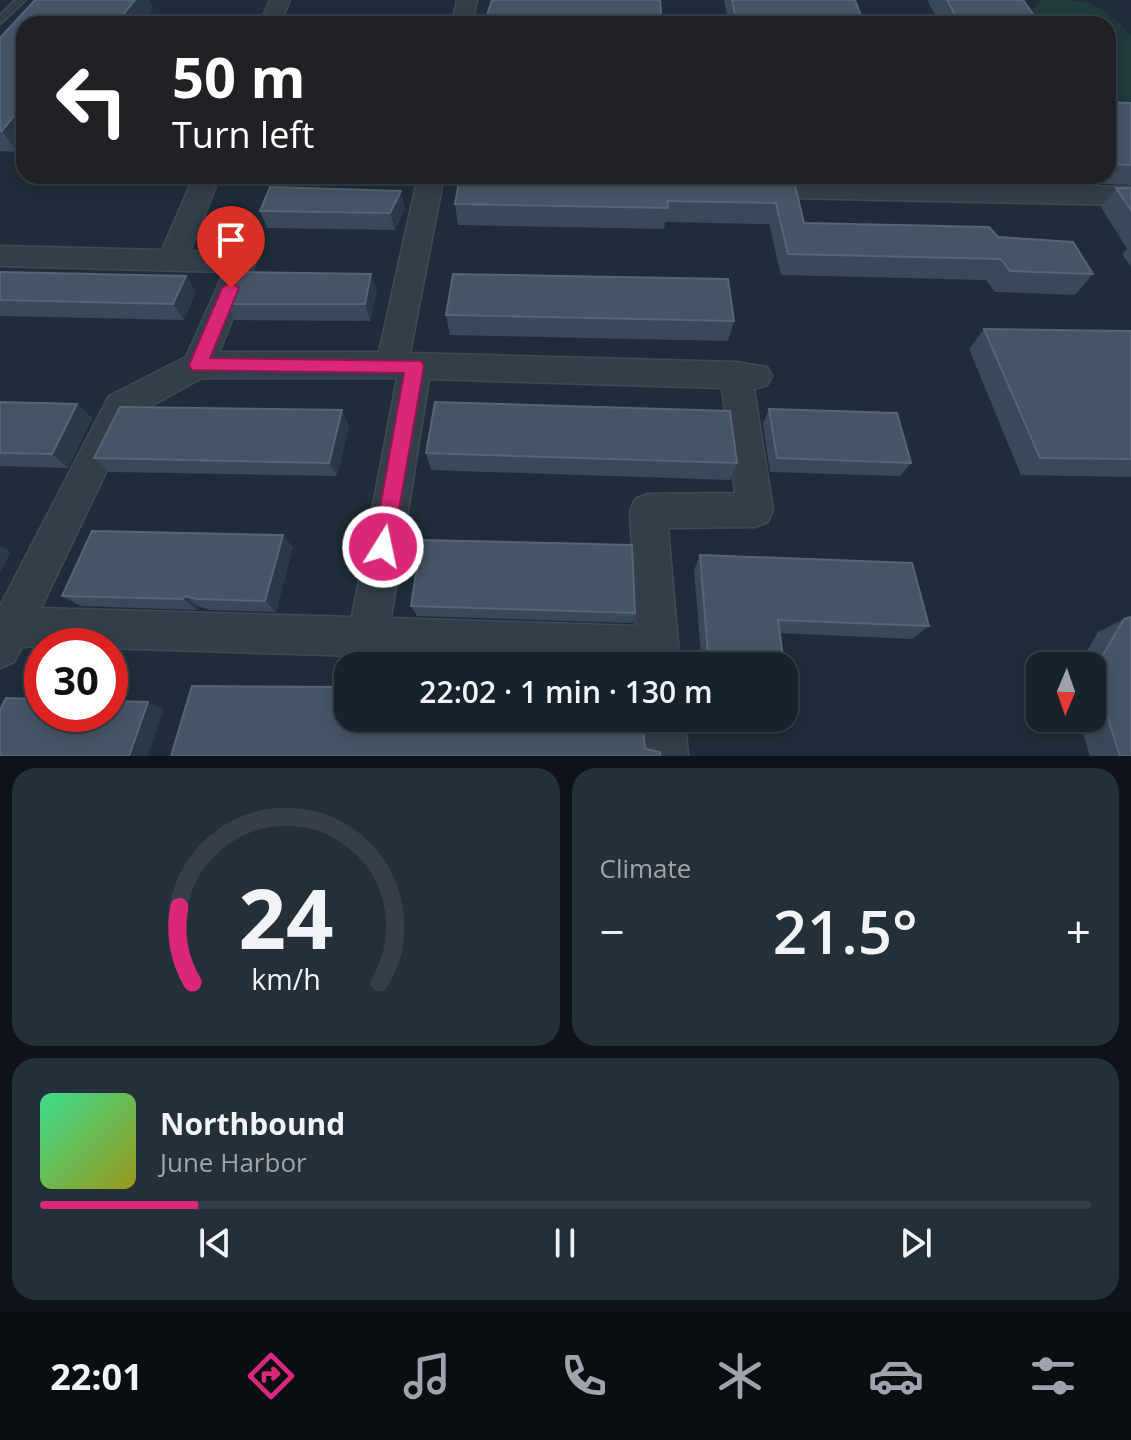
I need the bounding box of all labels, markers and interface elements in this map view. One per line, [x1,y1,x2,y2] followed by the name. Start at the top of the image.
[172,38,306,114] text: 50 m
[40,48,144,152] icon: left
[172,110,314,159] text: Turn left
[197,206,265,288] pin
[209,218,253,262] icon: arrive
[341,505,425,589] position arrow
[24,628,128,732] speed limit sign: 30
[1026,652,1106,732] north arrow
[1026,652,1106,732] map controls
[419,671,713,712] text: 22:02 · 1 min · 130 m
[600,850,691,886] text: Climate
[238,860,333,973] text: 24
[773,890,918,972] text: 21.5°
[600,901,625,961] text: −
[1066,901,1091,961] text: +
[251,959,320,998] text: km/h
[160,1103,345,1144] text: Northbound
[160,1144,307,1180] text: June Harbor
[193,1221,237,1265] icon: previous
[543,1221,587,1265] icon: pause
[894,1221,938,1265] icon: next
[243,1348,299,1404] icon: directions
[399,1348,455,1404] icon: music
[556,1348,612,1404] icon: phone
[712,1348,768,1404] icon: climate
[868,1348,924,1404] icon: car
[1025,1348,1081,1404] icon: filters
[50,1352,143,1401] text: 22:01

